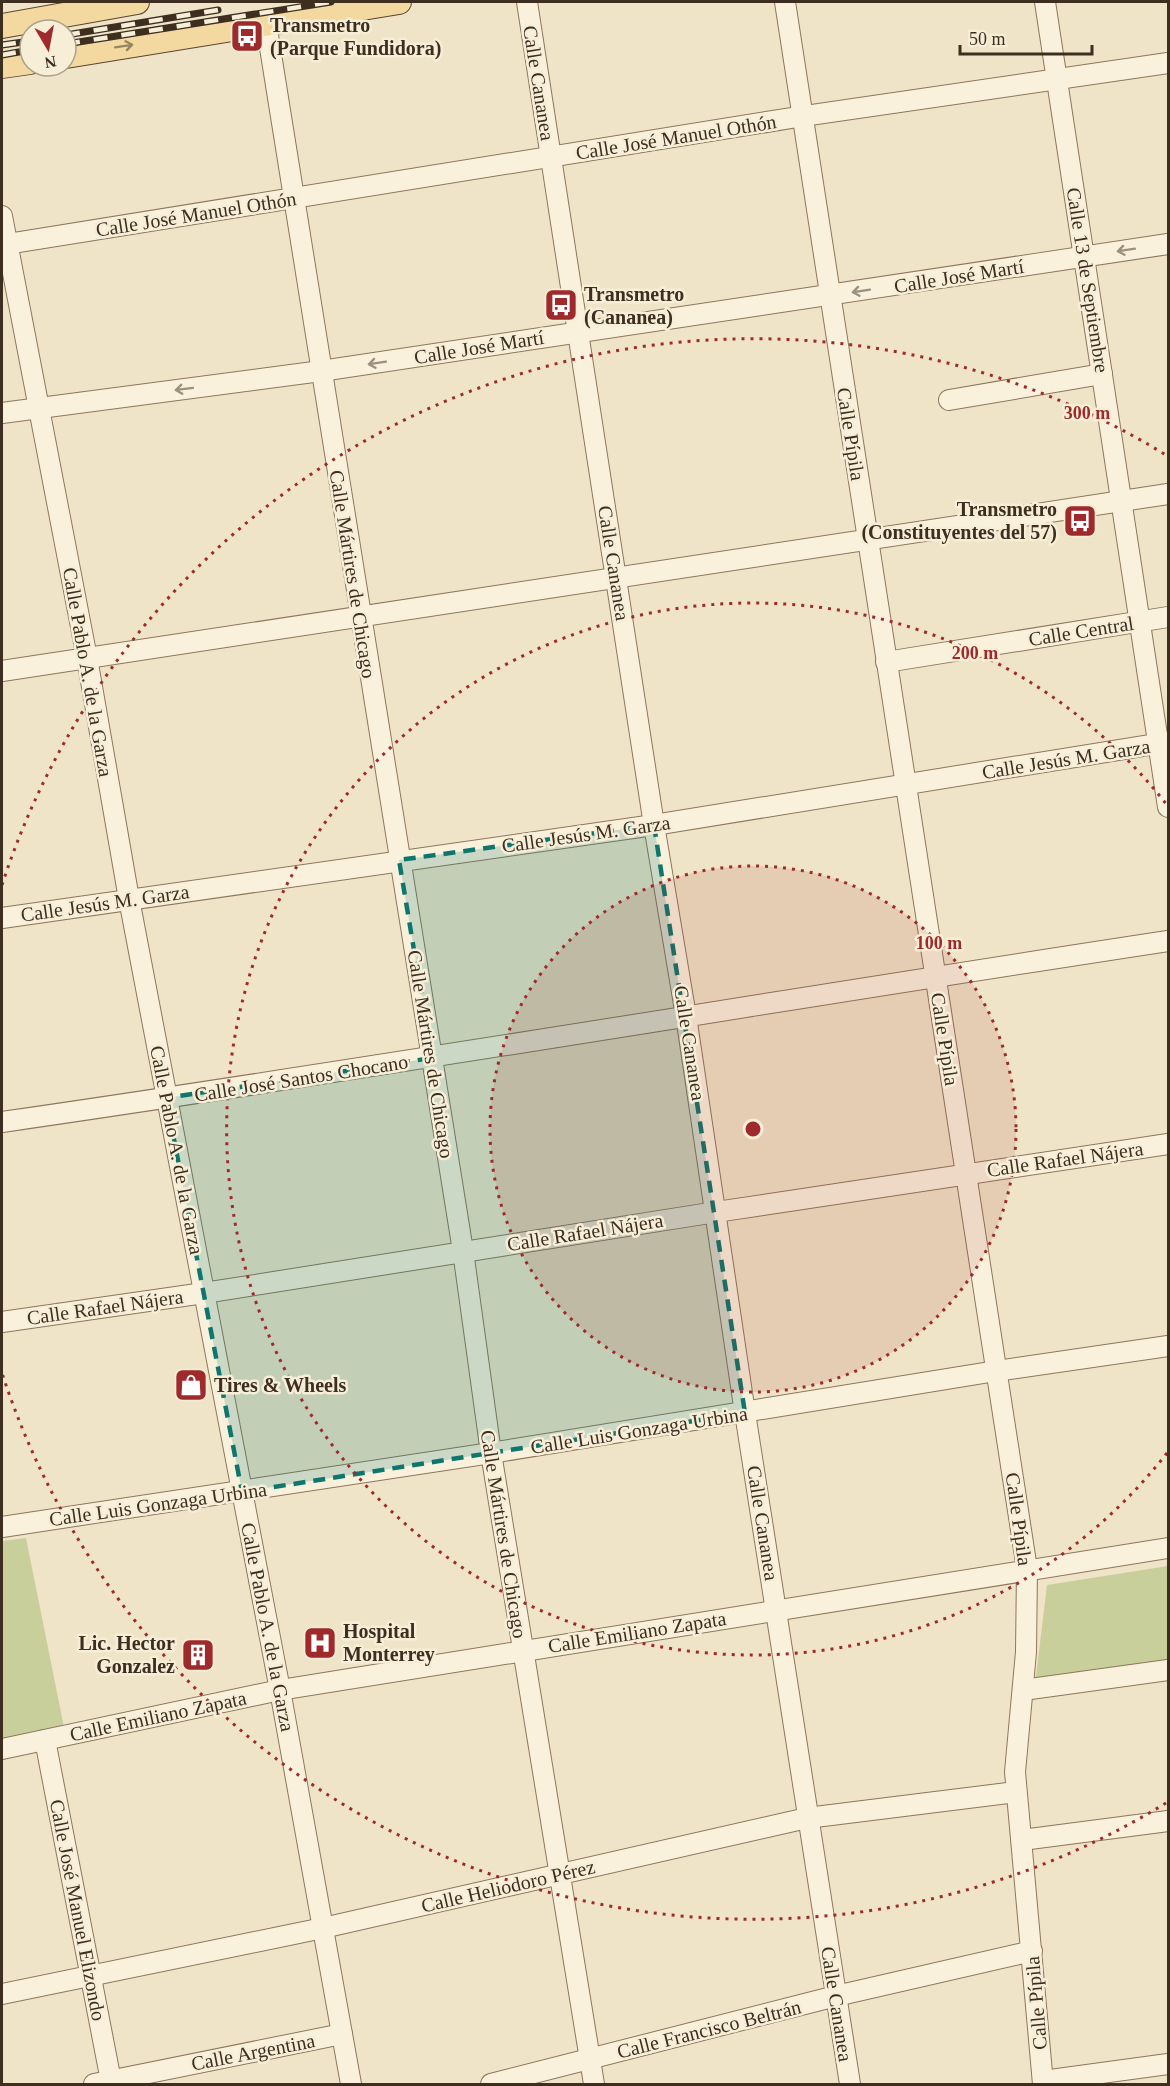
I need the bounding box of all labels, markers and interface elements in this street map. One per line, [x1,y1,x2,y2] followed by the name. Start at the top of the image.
[270,14,441,60] place label: Transmetro (Parque Fundidora)
[18,18,78,78] north arrow
[229,18,265,54] bus stop icon: Transmetro (Parque Fundidora)
[960,18,1092,56] scale bar
[519,24,559,142] street label: Calle Cananea
[969,29,1006,49] text: 50 m
[113,41,133,52] one-way arrow
[43,53,58,72] text: N
[574,110,778,164] street label: Calle José Manuel Othón
[1062,186,1114,374] street label: Calle 13 de Septiembre
[94,187,298,241] street label: Calle José Manuel Othón
[1117,245,1137,256] one-way arrow
[893,255,1026,297] street label: Calle José Martí
[584,283,684,329] place label: Transmetro (Cananea)
[851,286,871,297] one-way arrow
[543,287,579,323] bus stop icon: Transmetro (Cananea)
[413,326,546,368] street label: Calle José Martí
[368,357,387,368] one-way arrow
[174,383,194,394] one-way arrow
[832,386,869,482] street label: Calle Pípila
[1064,403,1110,423] text: 300 m
[325,468,380,680] street label: Calle Mártires de Chicago
[861,498,1057,544] place label: Transmetro (Constituyentes del 57)
[1062,503,1098,539] bus stop icon: Transmetro (Constituyentes del 57)
[594,504,634,622] street label: Calle Cananea
[59,566,117,778] street label: Calle Pablo A. de la Garza
[1027,612,1136,650] street label: Calle Central
[952,643,998,663] text: 200 m
[980,735,1152,783] street label: Calle Jesús M. Garza
[500,811,672,857] street label: Calle Jesús M. Garza
[19,880,191,926] street label: Calle Jesús M. Garza
[916,933,962,953] text: 100 m
[403,948,458,1160] street label: Calle Mártires de Chicago
[670,984,710,1102] street label: Calle Cananea
[926,991,963,1087] street label: Calle Pípila
[146,1044,208,1256] street label: Calle Pablo A. de la Garza
[193,1050,409,1106] street label: Calle José Santos Chocano
[743,1119,763,1139] centre of rings
[985,1137,1145,1182] street label: Calle Rafael Nájera
[505,1209,665,1256] street label: Calle Rafael Nájera
[25,1285,185,1330] street label: Calle Rafael Nájera
[173,1367,209,1403] shop icon: Tires & Wheels
[214,1374,346,1396] place label: Tires & Wheels
[529,1402,749,1459] street label: Calle Luis Gonzaga Urbina
[476,1428,531,1640] street label: Calle Mártires de Chicago
[743,1464,783,1582] street label: Calle Cananea
[1001,1471,1036,1567] street label: Calle Pípila
[48,1478,268,1531] street label: Calle Luis Gonzaga Urbina
[237,1521,299,1733] street label: Calle Pablo A. de la Garza
[546,1607,728,1658] street label: Calle Emiliano Zapata
[343,1620,435,1666] place label: Hospital Monterrey
[302,1625,338,1661] hospital icon: Hospital Monterrey
[78,1632,175,1677] place label: Lic. Hector Gonzalez
[180,1637,216,1673] building icon: Lic. Hector Gonzalez
[68,1687,249,1746] street label: Calle Emiliano Zapata
[46,1797,110,2023] street label: Calle José Manuel Elizondo
[419,1855,597,1917] street label: Calle Heliodoro Pérez
[817,1945,857,2063] street label: Calle Cananea
[1021,1955,1052,2051] street label: Calle Pípila
[615,1995,803,2063] street label: Calle Francisco Beltrán
[189,2029,317,2076] street label: Calle Argentina

